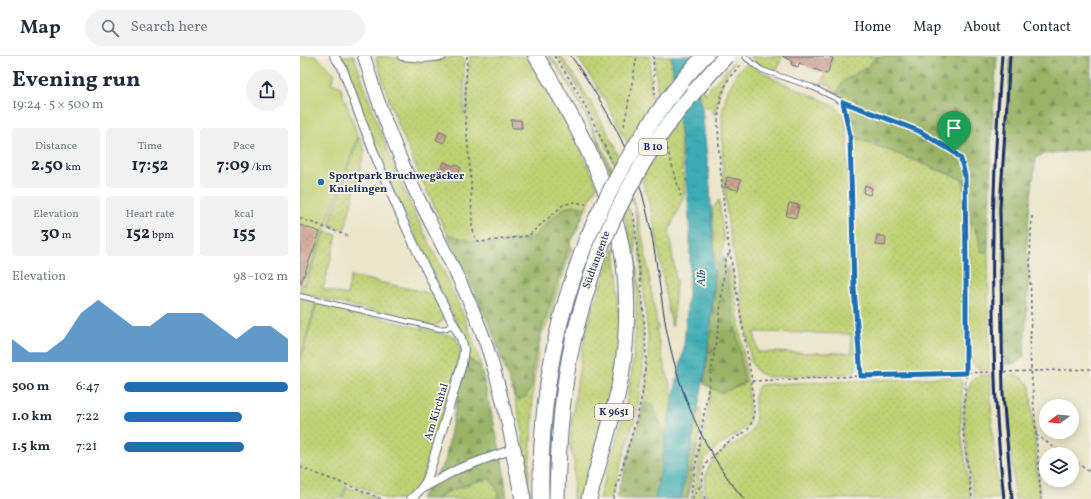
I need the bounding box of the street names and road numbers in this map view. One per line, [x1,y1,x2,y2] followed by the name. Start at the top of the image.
[639,139,667,155] road number: B 10
[580,229,614,291] street label: Südtangente
[421,382,453,442] street label: Am Kirchtal
[595,404,633,420] road number: K 9651

